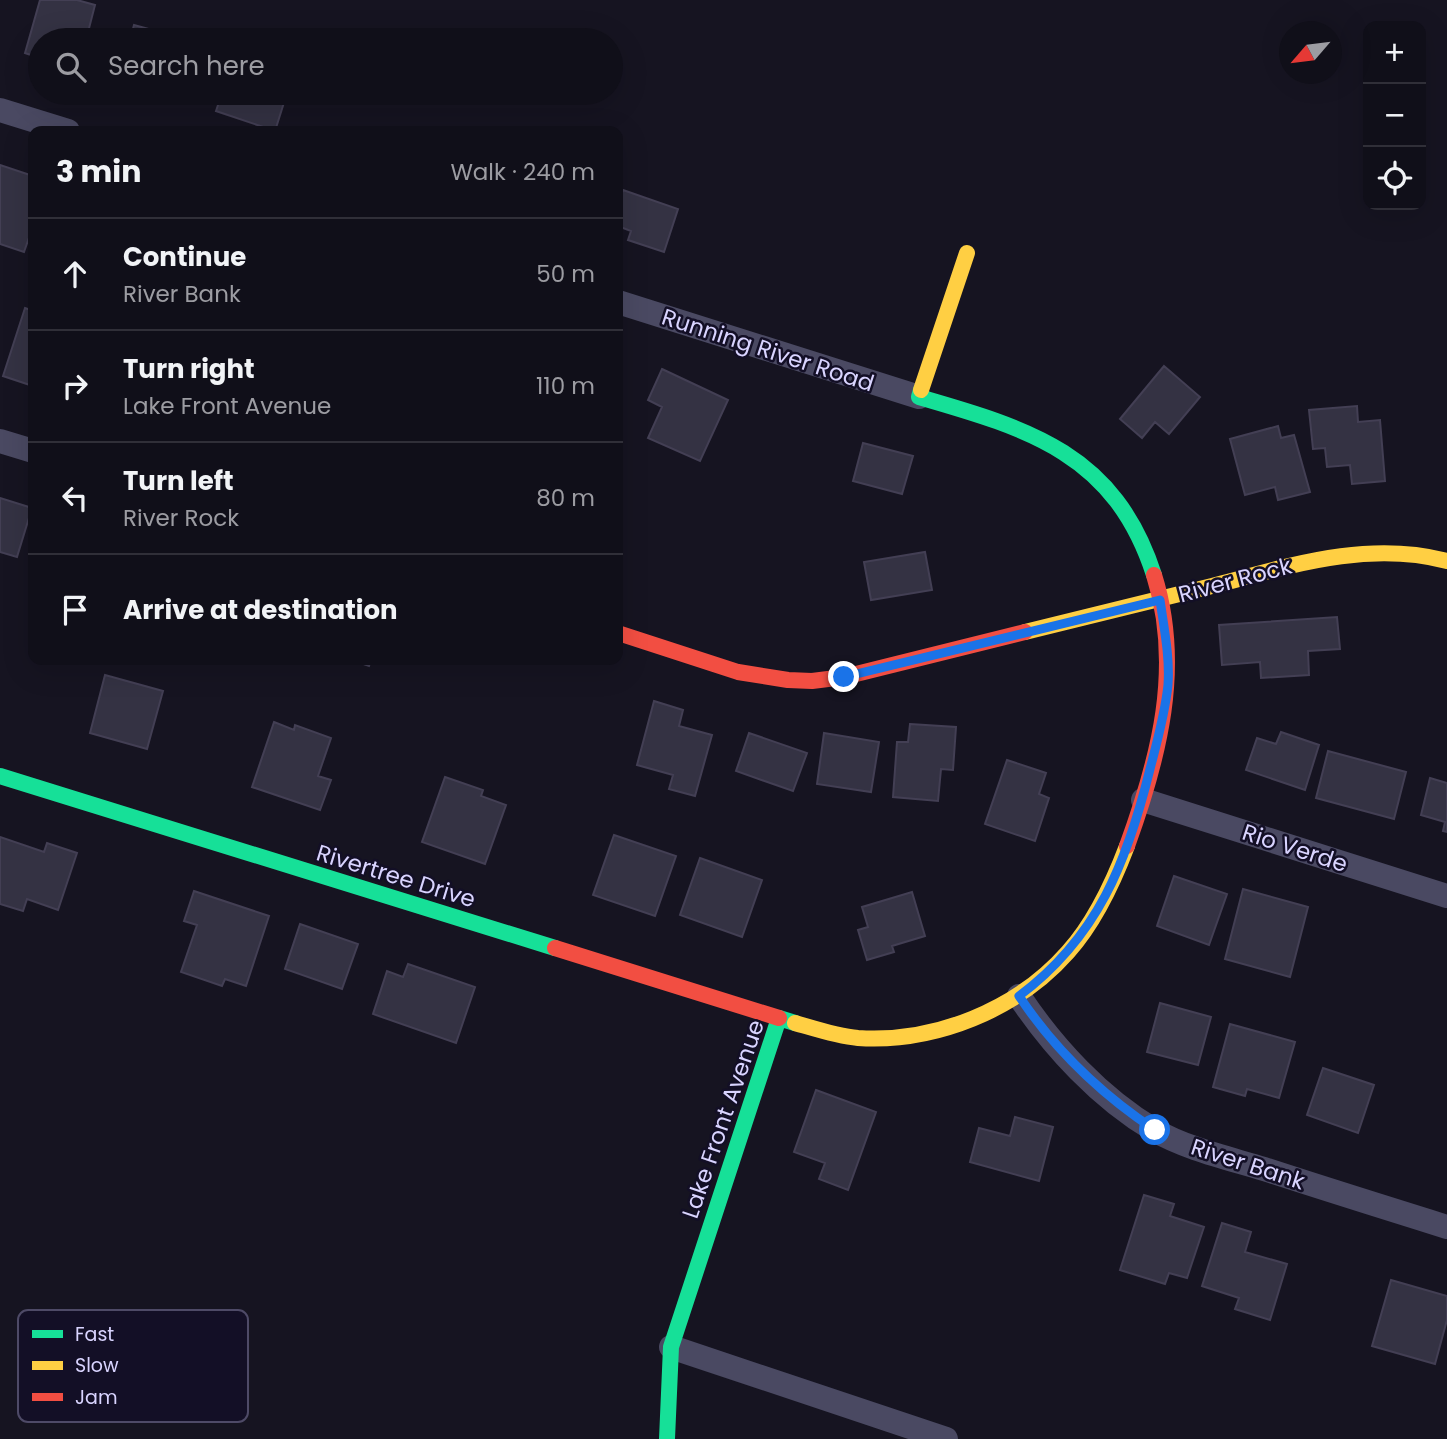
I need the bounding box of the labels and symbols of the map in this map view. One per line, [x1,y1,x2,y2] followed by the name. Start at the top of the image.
[1279,21,1342,84] north arrow
[658,301,878,399] street label: Running River Road
[1175,549,1295,610] street label: River Rock
[828,661,859,692] route end
[1238,816,1352,880] street label: Rio Verde
[313,837,479,915] street label: Rivertree Drive
[674,1015,772,1223] street label: Lake Front Avenue
[1139,1114,1170,1145] route start
[1187,1131,1309,1197] street label: River Bank
[18,1310,248,1422] legend
[75,1321,114,1348] text: Fast
[75,1352,119,1379] text: Slow
[75,1384,117,1411] text: Jam

